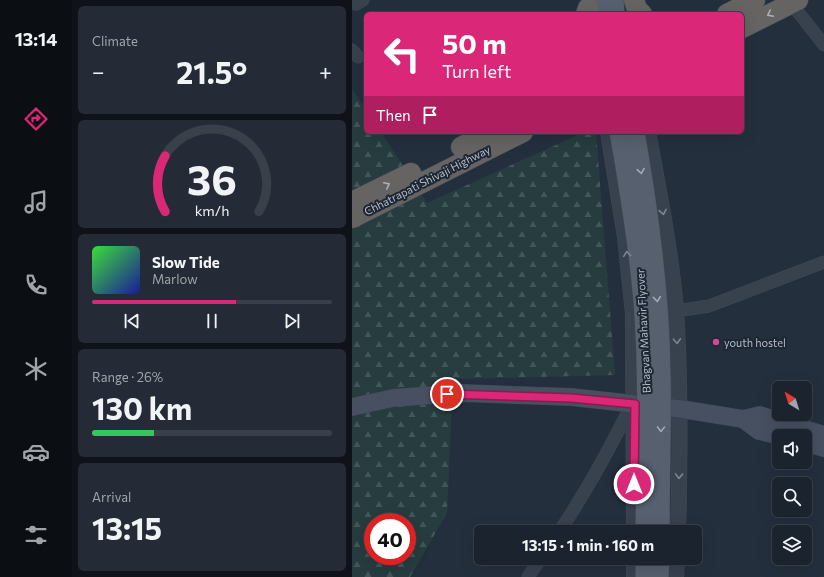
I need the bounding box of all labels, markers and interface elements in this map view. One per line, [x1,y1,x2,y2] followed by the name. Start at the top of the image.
[767,9,774,17] one-way arrow
[442,26,507,60] text: 50 m
[15,28,57,50] text: 13:14
[376,28,428,80] icon: left
[92,33,138,49] text: Climate
[176,53,247,90] text: 21.5°
[92,58,105,85] text: −
[319,58,332,85] text: +
[442,60,511,82] text: Turn left
[419,104,441,126] icon: arrive
[22,105,50,133] icon: directions
[376,106,411,124] text: Then
[362,142,493,218] street label: Chhatrapati Shivaji Highway
[187,153,237,204] text: 36
[636,167,645,174] one-way arrow
[383,182,390,190] one-way arrow
[22,188,50,216] icon: music
[195,201,229,219] text: km/h
[659,208,667,215] one-way arrow
[623,251,632,257] one-way arrow
[152,253,220,271] text: Slow Tide
[633,268,653,394] street label: Bhagvan Mahavir Flyover
[22,271,50,299] icon: phone
[152,271,198,287] text: Marlow
[652,296,661,303] one-way arrow
[121,310,143,332] icon: previous
[201,310,223,332] icon: pause
[281,310,303,332] icon: next
[724,336,786,349] place label: youth hostel
[711,337,721,347] marker: youth hostel
[673,338,681,344] one-way arrow
[22,355,50,383] icon: climate
[92,369,163,385] text: Range · 26%
[430,377,464,411] pin
[772,381,812,421] north arrow
[772,381,812,565] map controls
[436,383,458,405] icon: arrive
[92,389,192,426] text: 130 km
[657,426,665,432] one-way arrow
[772,429,812,469] button: sound
[22,438,50,466] icon: car
[613,463,655,505] position arrow
[675,473,683,479] one-way arrow
[772,477,812,517] button: search
[92,489,131,505] text: Arrival
[92,509,162,546] text: 13:15
[364,513,416,565] speed limit sign: 40
[22,521,50,549] icon: filters
[772,525,812,565] button: layers
[522,536,654,554] text: 13:15 · 1 min · 160 m

